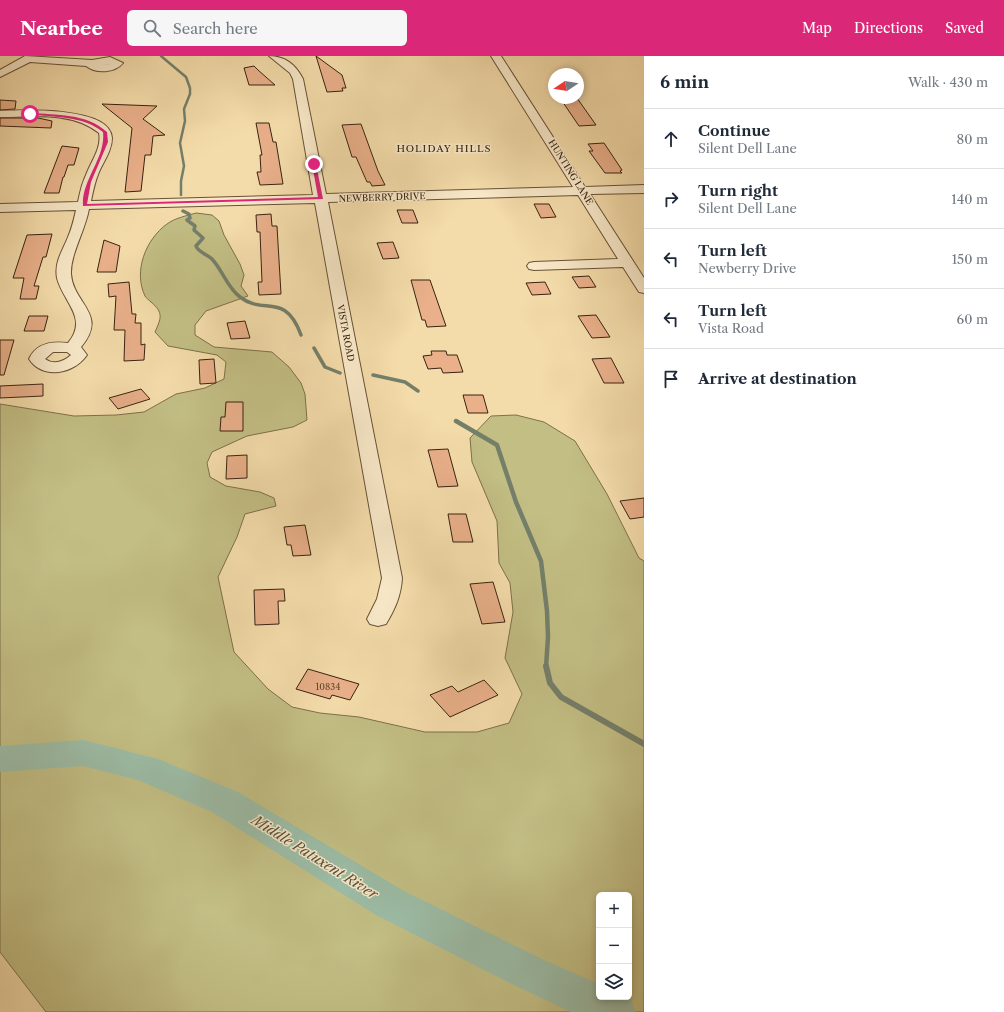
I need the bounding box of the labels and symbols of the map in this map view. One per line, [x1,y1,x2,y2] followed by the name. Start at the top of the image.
[548,68,584,104] north arrow
[21,105,39,123] route start
[546,137,596,207] street label: HUNTING LANE
[396,142,492,155] district label: HOLIDAY HILLS
[305,155,323,173] route end
[338,190,426,204] street label: NEWBERRY DRIVE
[335,303,357,362] street label: VISTA ROAD
[316,681,340,692] house number: 10834
[247,810,383,904] water label: Middle Patuxent River

